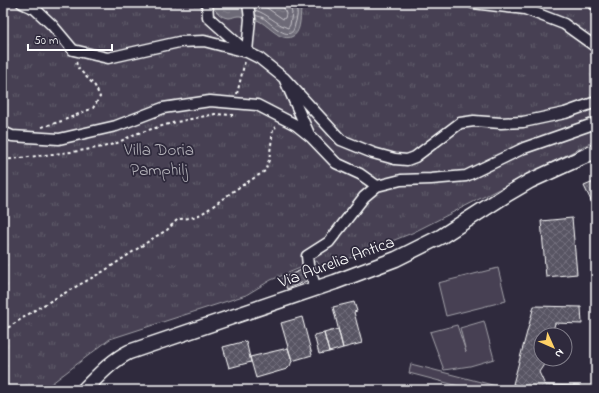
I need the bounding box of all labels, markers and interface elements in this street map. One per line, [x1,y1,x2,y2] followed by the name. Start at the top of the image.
[28,26,112,52] scale bar
[34,32,58,50] text: 50 m
[123,138,194,183] park label: Villa Doria Pamphilj
[274,230,398,295] street label: Via Aurelia Antica
[533,327,573,367] north arrow
[551,345,568,362] text: N

